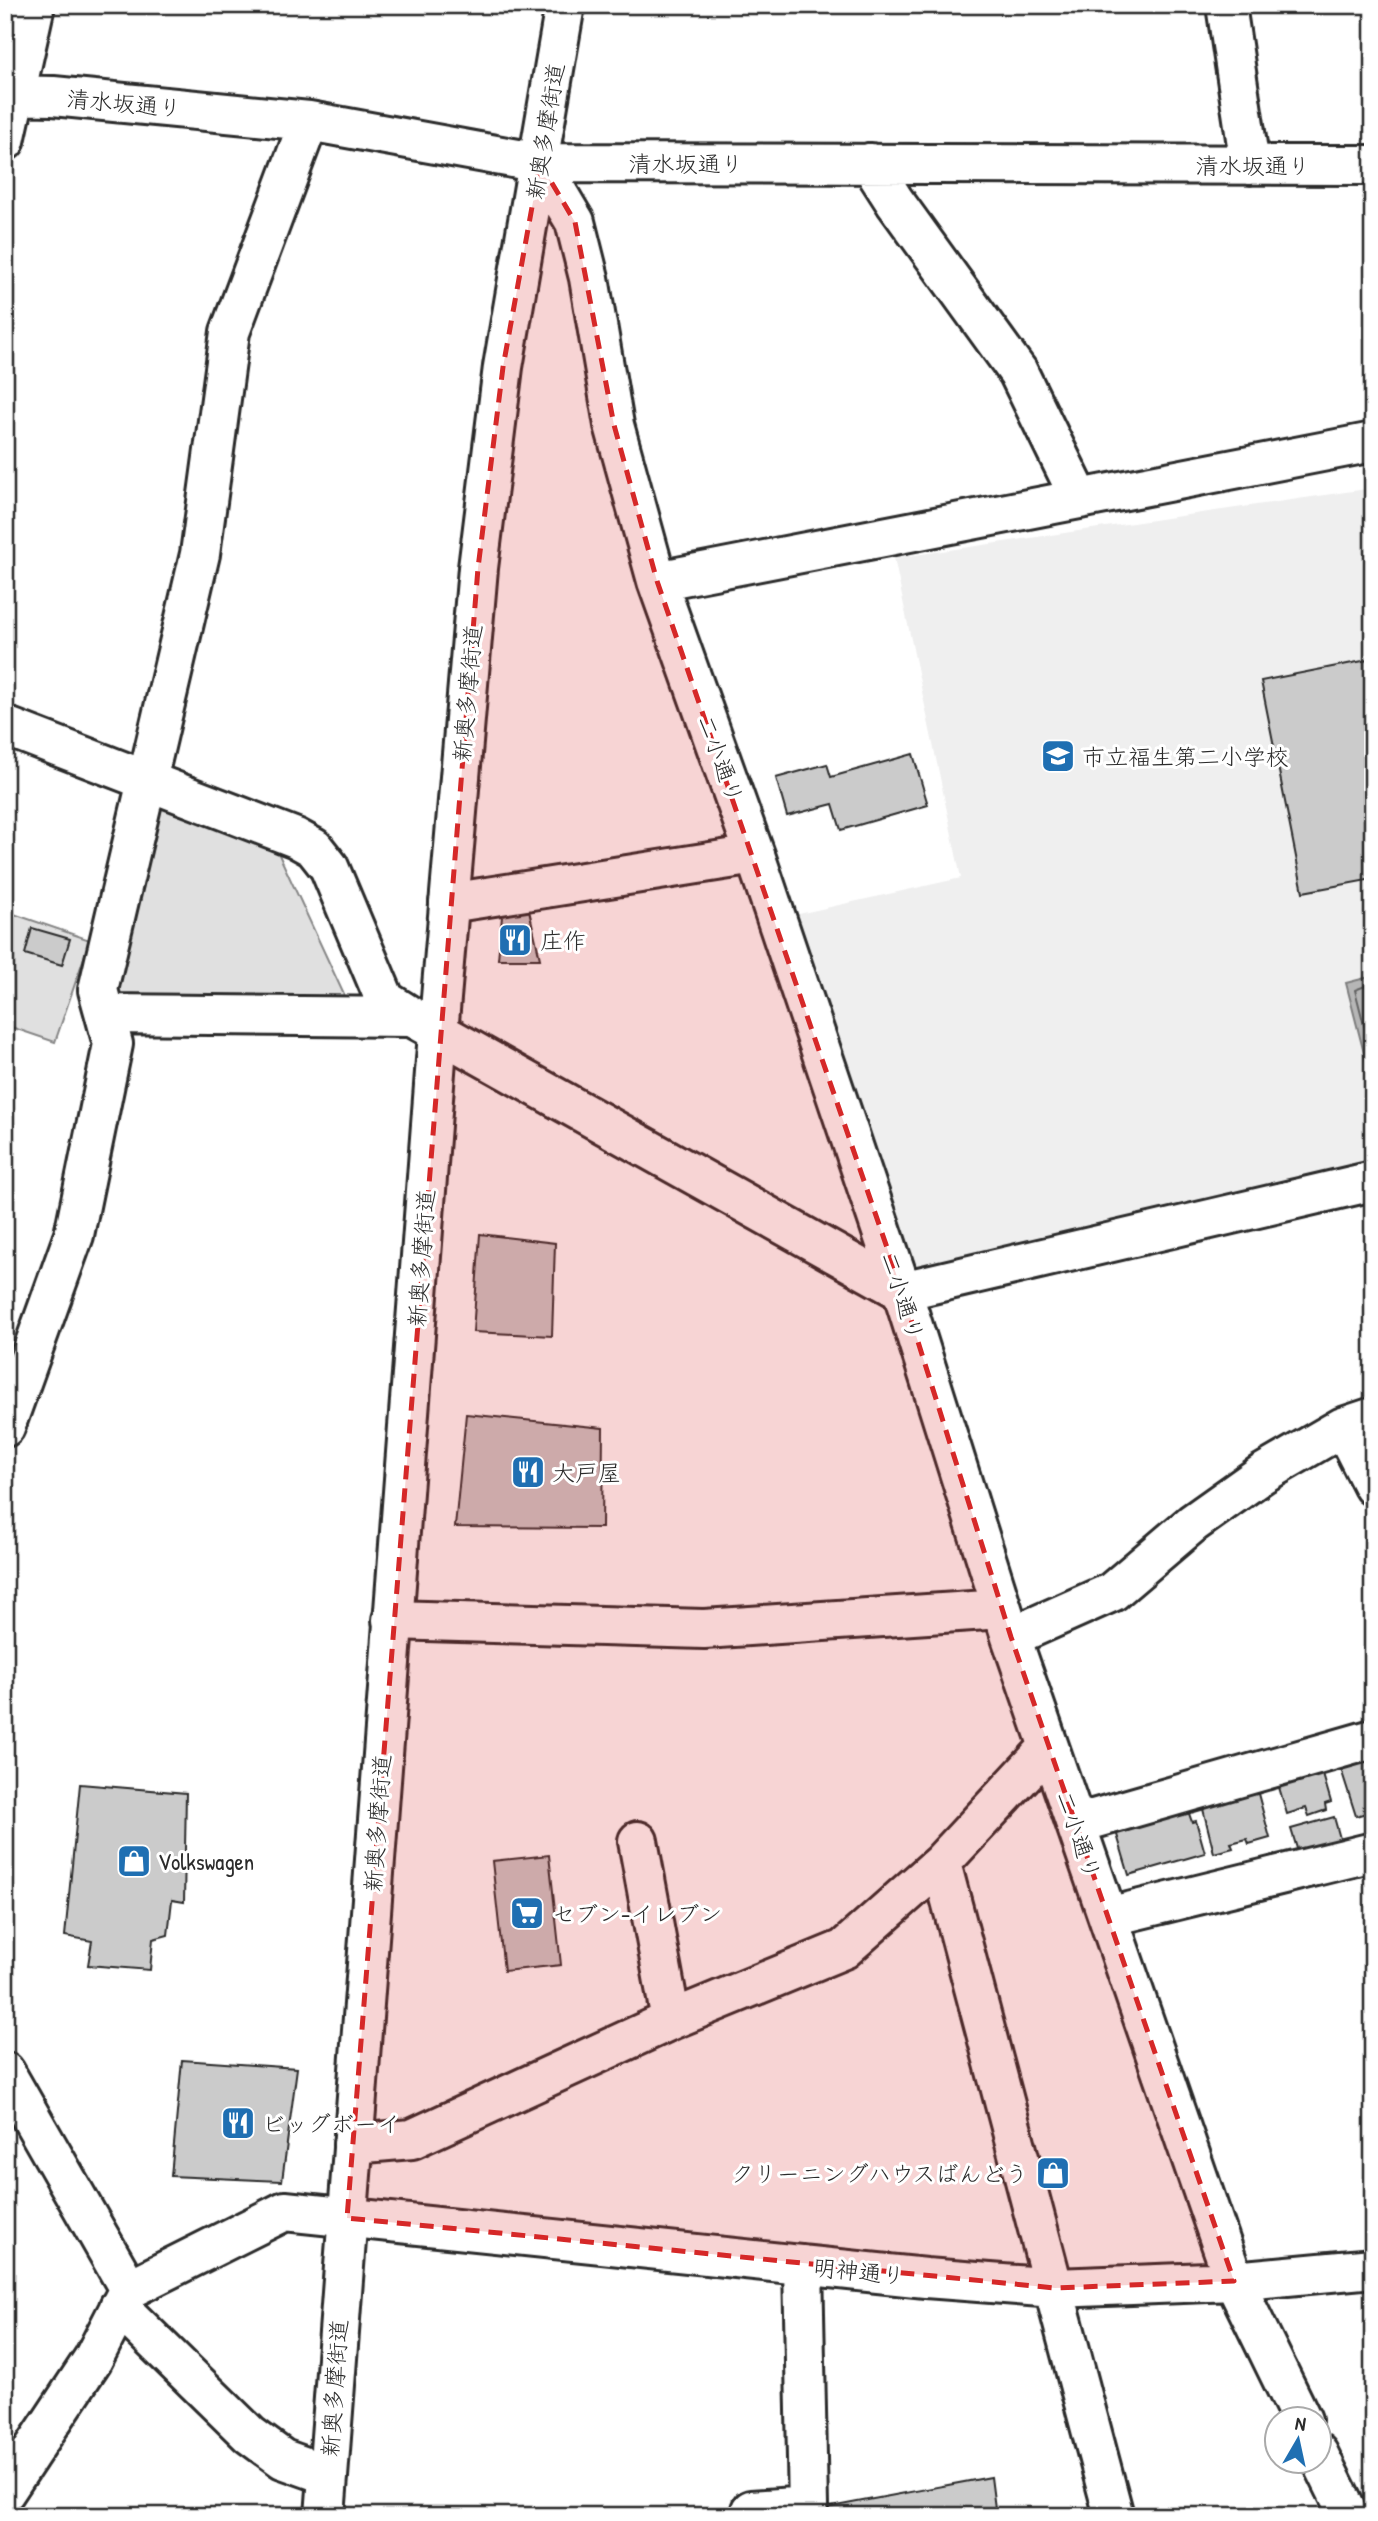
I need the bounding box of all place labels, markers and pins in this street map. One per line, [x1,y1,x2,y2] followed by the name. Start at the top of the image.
[1039,737,1077,775] school or university icon: 市立福生第二小学校
[1082,741,1289,772] place label: 市立福生第二小学校
[496,921,534,959] restaurant icon: 庄作
[540,925,586,956] place label: 庄作
[509,1453,547,1491] restaurant icon: 大戸屋
[552,1457,621,1488] place label: 大戸屋
[115,1842,153,1880] shop icon: Volkswagen
[158,1846,254,1877] place label: Volkswagen
[508,1894,546,1932] supermarket icon: セブン-イレブン
[552,1898,722,1929] place label: セブン-イレブン
[219,2104,257,2142] restaurant icon: ビッグボーイ
[262,2108,400,2139] place label: ビッグボーイ
[1034,2154,1072,2192] shop icon: クリーニングハウスばんどう
[731,2158,1028,2189] place label: クリーニングハウスばんどう

